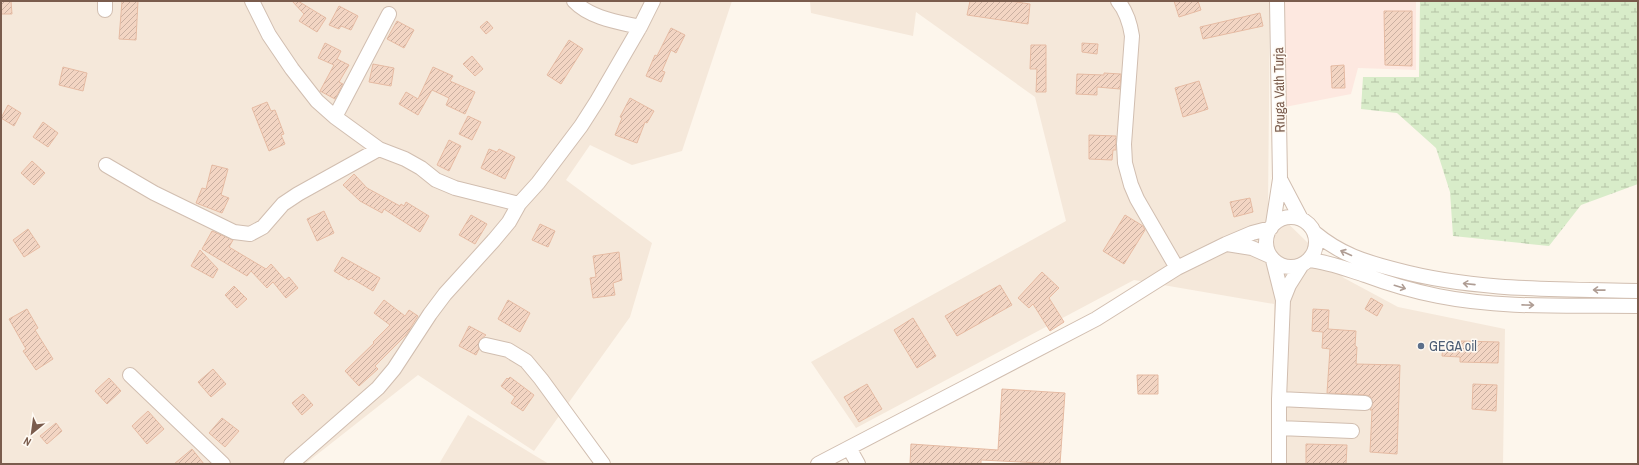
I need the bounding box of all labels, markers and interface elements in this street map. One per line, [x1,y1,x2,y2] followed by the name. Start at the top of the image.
[1269,47,1289,133] street label: Rruga Vath Turja
[1340,249,1352,256] one-way arrow
[1463,280,1476,287] one-way arrow
[1393,284,1406,291] one-way arrow
[1593,286,1606,294] one-way arrow
[1521,301,1534,308] one-way arrow
[1429,337,1477,355] place label: GEGA oil
[1416,341,1426,351] marker: GEGA oil
[12,413,52,453] north arrow
[21,434,33,449] text: N

